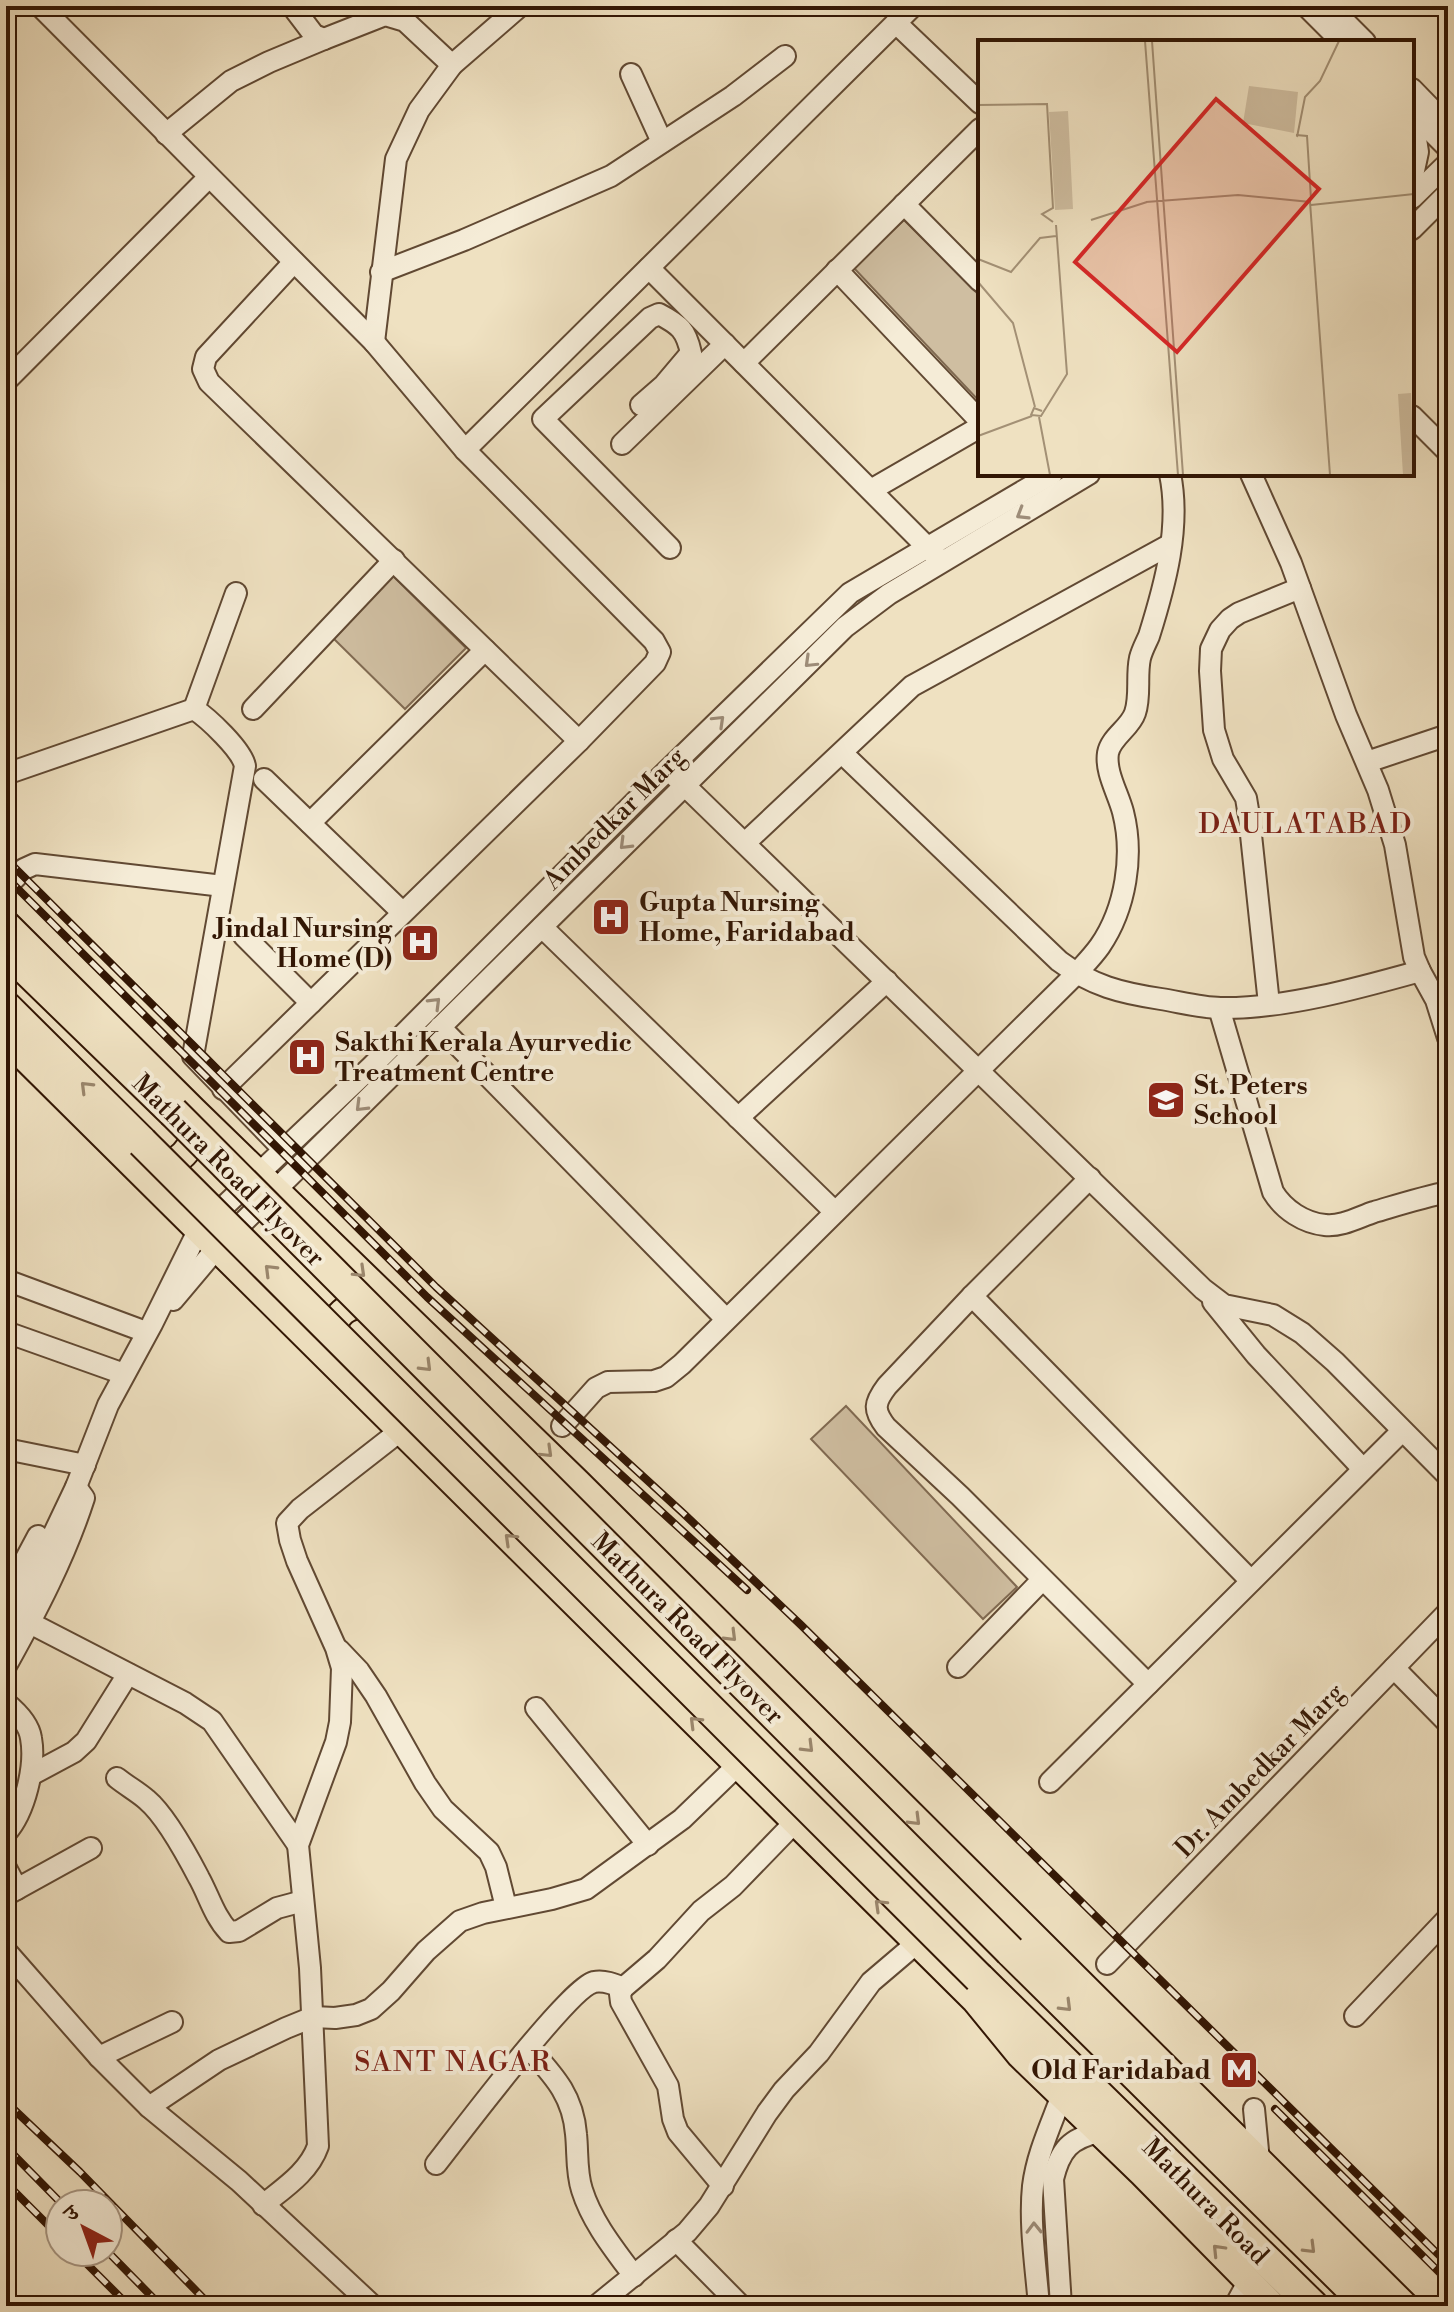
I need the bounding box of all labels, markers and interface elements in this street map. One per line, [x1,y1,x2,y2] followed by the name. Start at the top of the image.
[978,40,1414,476] inset map
[1017,504,1031,520] one-way arrow
[805,652,819,667] one-way arrow
[710,715,724,730] one-way arrow
[536,741,693,897] street label: Ambedkar Marg
[1199,807,1413,842] district label: DAULATABAD
[619,835,634,849] one-way arrow
[639,887,855,949] place label: Gupta Nursing Home, Faridabad
[590,896,632,938] hospital icon: Gupta Nursing Home, Faridabad
[212,913,393,975] place label: Jindal Nursing Home (D)
[399,922,441,964] hospital icon: Jindal Nursing Home (D)
[426,998,440,1012] one-way arrow
[335,1027,632,1089] place label: Sakthi Kerala Ayurvedic Treatment Centre
[286,1036,328,1078] hospital icon: Sakthi Kerala Ayurvedic Treatment Centre
[125,1068,331,1274] street label: Mathura Road Flyover
[1194,1070,1308,1132] place label: St. Peters School
[1145,1079,1187,1121] school or university icon: St. Peters School
[81,1082,96,1096] one-way arrow
[356,1097,370,1111] one-way arrow
[351,1263,365,1277] one-way arrow
[264,1265,279,1279] one-way arrow
[417,1357,431,1371] one-way arrow
[538,1443,552,1458] one-way arrow
[584,1526,790,1732] street label: Mathura Road Flyover
[505,1534,519,1548] one-way arrow
[722,1627,737,1641] one-way arrow
[1168,1677,1351,1864] street label: Dr. Ambedkar Marg
[690,1717,704,1731] one-way arrow
[799,1738,813,1753] one-way arrow
[906,1811,920,1825] one-way arrow
[875,1900,889,1914] one-way arrow
[1057,1997,1071,2011] one-way arrow
[354,2045,552,2080] district label: SANT NAGAR
[1218,2049,1260,2091] metro station icon: Old Faridabad
[1031,2055,1211,2087] place label: Old Faridabad
[1135,2132,1275,2272] street label: Mathura Road
[44,2188,124,2268] north arrow
[57,2199,86,2229] text: उ
[1025,2221,1042,2234] one-way arrow
[1301,2239,1315,2253] one-way arrow
[1213,2245,1228,2259] one-way arrow

